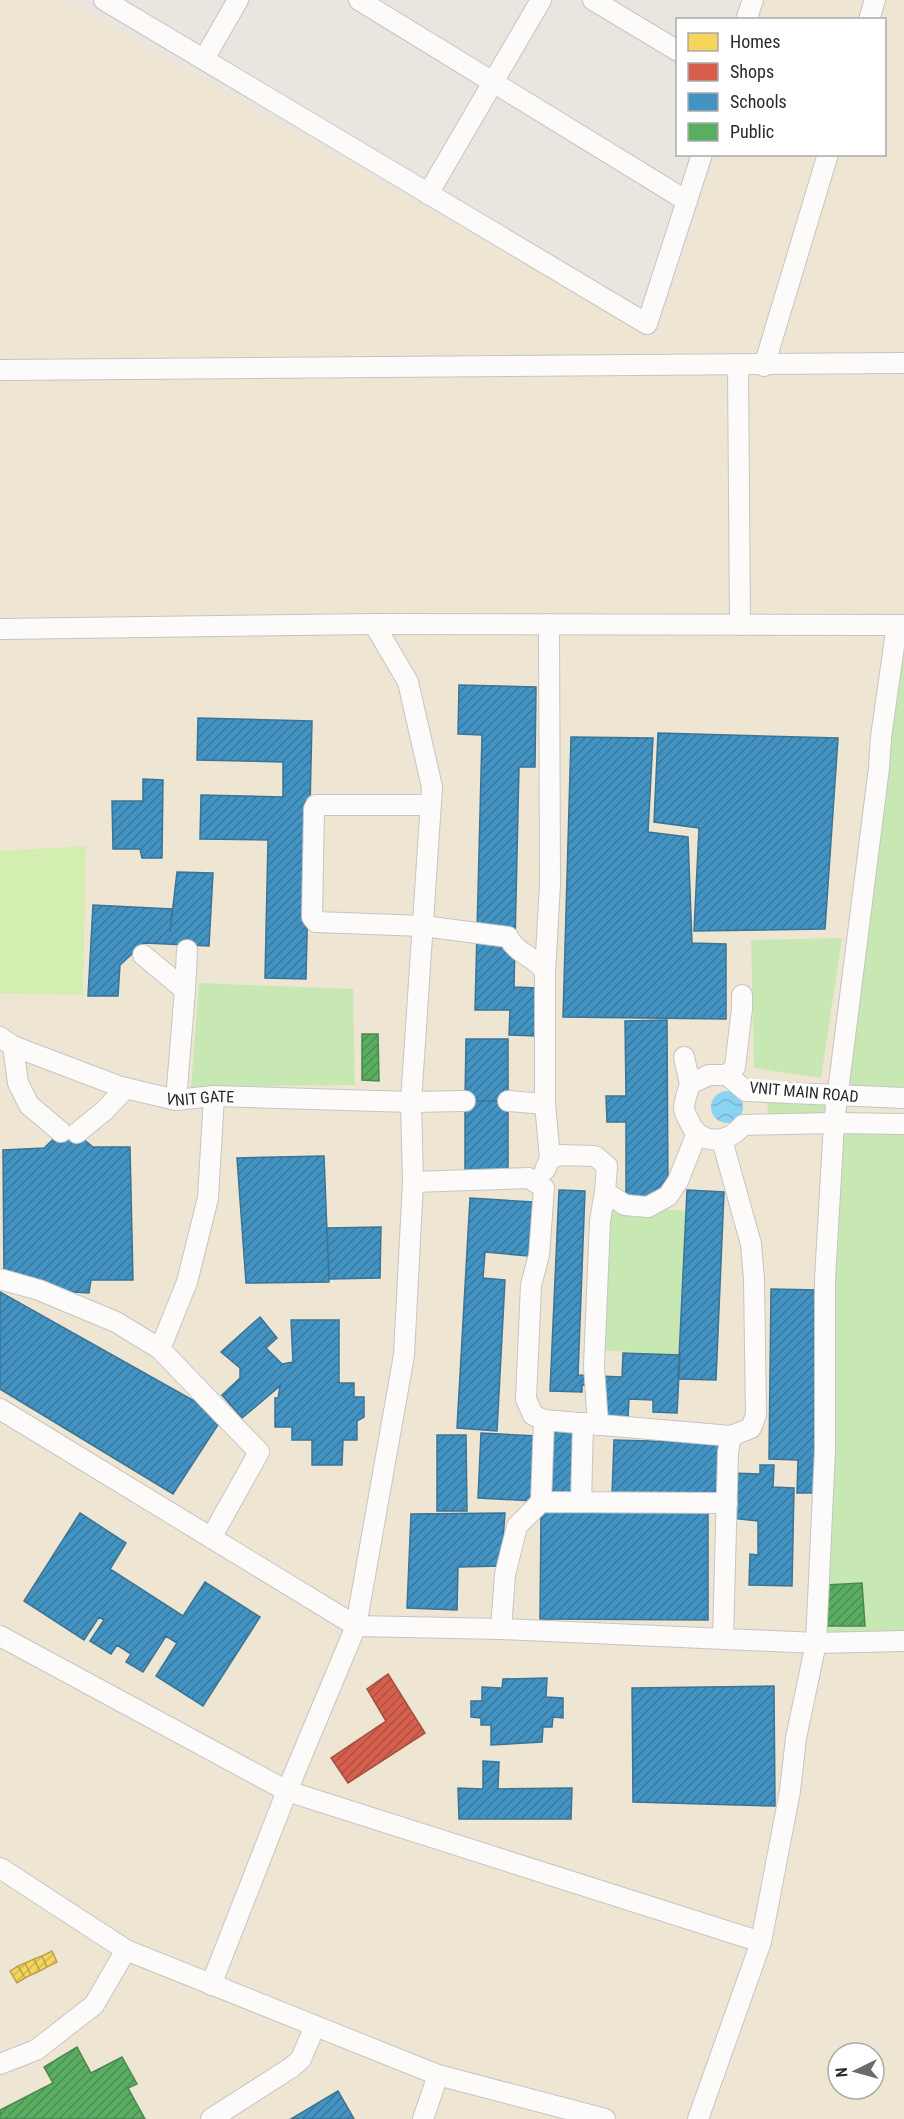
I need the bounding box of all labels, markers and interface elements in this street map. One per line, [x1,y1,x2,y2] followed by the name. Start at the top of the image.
[676,18,886,156] legend
[730,31,780,52] text: Homes
[730,61,774,82] text: Shops
[730,91,787,112] text: Schools
[730,121,774,142] text: Public
[749,1078,859,1106] street label: VNIT MAIN ROAD
[164,1086,234,1110] street label: VNIT GATE
[826,2041,886,2101] north arrow
[832,2067,851,2078] text: N

